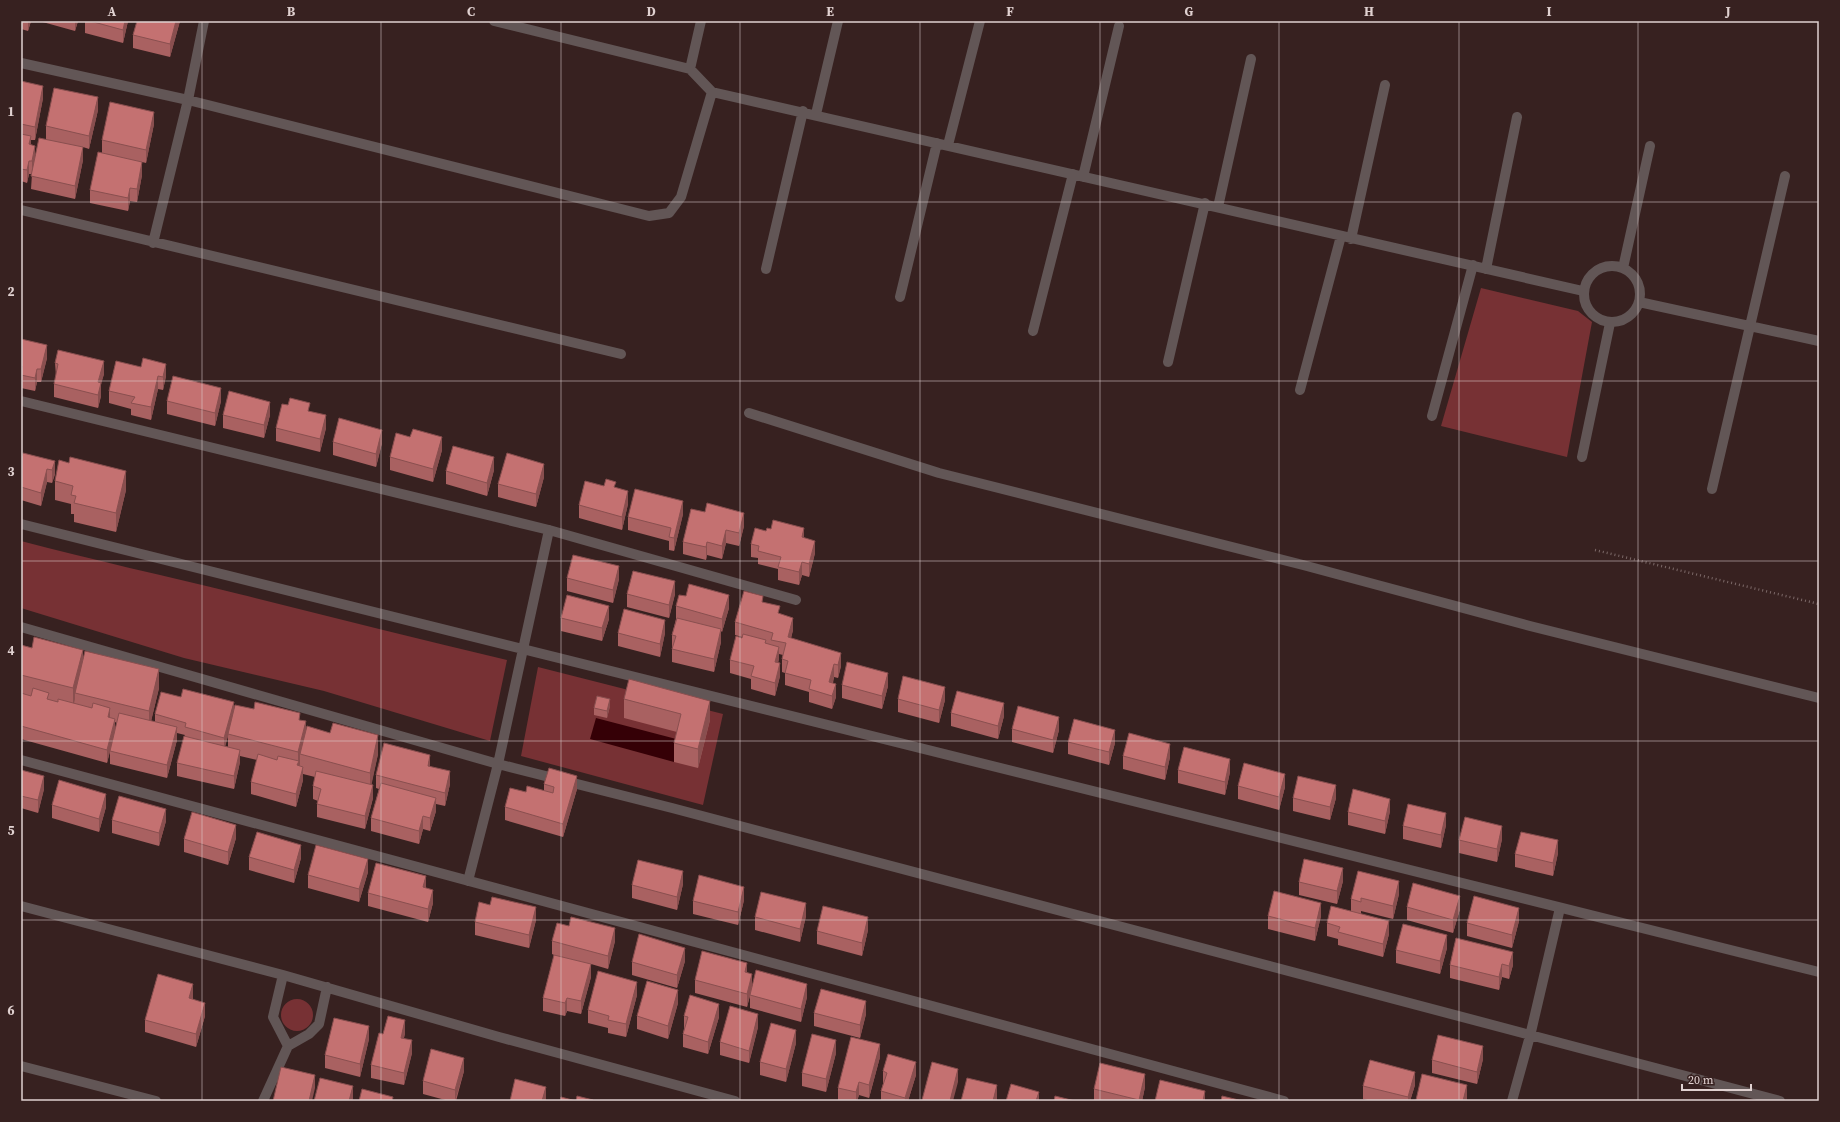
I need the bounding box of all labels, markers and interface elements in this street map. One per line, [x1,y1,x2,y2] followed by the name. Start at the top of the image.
[108,3,117,20] text: A
[287,3,296,20] text: B
[467,3,475,20] text: C
[646,3,656,20] text: D
[826,3,834,20] text: E
[1006,3,1014,20] text: F
[1185,3,1194,20] text: G
[1364,3,1374,20] text: H
[1546,3,1552,20] text: I
[1724,3,1731,20] text: J
[7,103,15,120] text: 1
[7,283,15,300] text: 2
[7,463,15,480] text: 3
[7,642,15,659] text: 4
[7,822,15,839] text: 5
[7,1002,15,1019] text: 6
[1682,1066,1751,1092] scale bar
[1688,1072,1714,1088] text: 20 m

